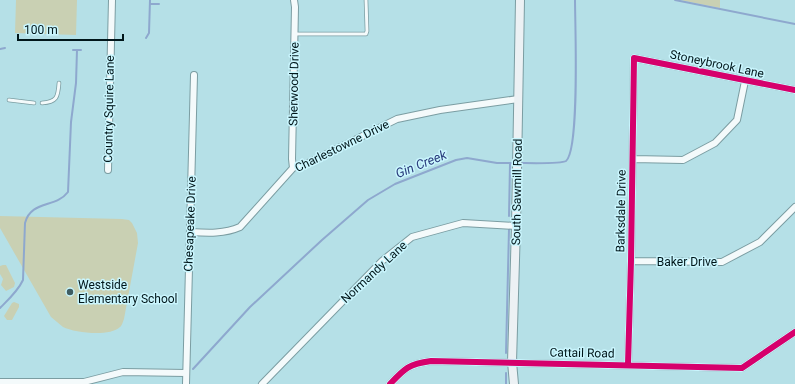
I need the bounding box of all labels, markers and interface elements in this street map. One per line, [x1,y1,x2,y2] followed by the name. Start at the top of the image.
[18,16,123,42] scale bar
[24,23,58,37] text: 100 m
[286,42,302,126] street label: Sherwood Drive
[669,47,765,81] street label: Stoneybrook Lane
[101,55,117,163] street label: Country Squire Lane
[293,117,391,175] street label: Charlestowne Drive
[509,139,525,245] street label: South Sawmill Road
[393,147,449,181] water label: Gin Creek
[613,169,629,253] street label: Barksdale Drive
[181,176,199,272] street label: Chesapeake Drive
[338,238,410,306] street label: Normandy Lane
[657,255,717,269] street label: Baker Drive
[78,278,178,306] place label: Westside Elementary School
[65,287,75,297] marker: Westside Elementary School
[549,345,615,361] street label: Cattail Road

